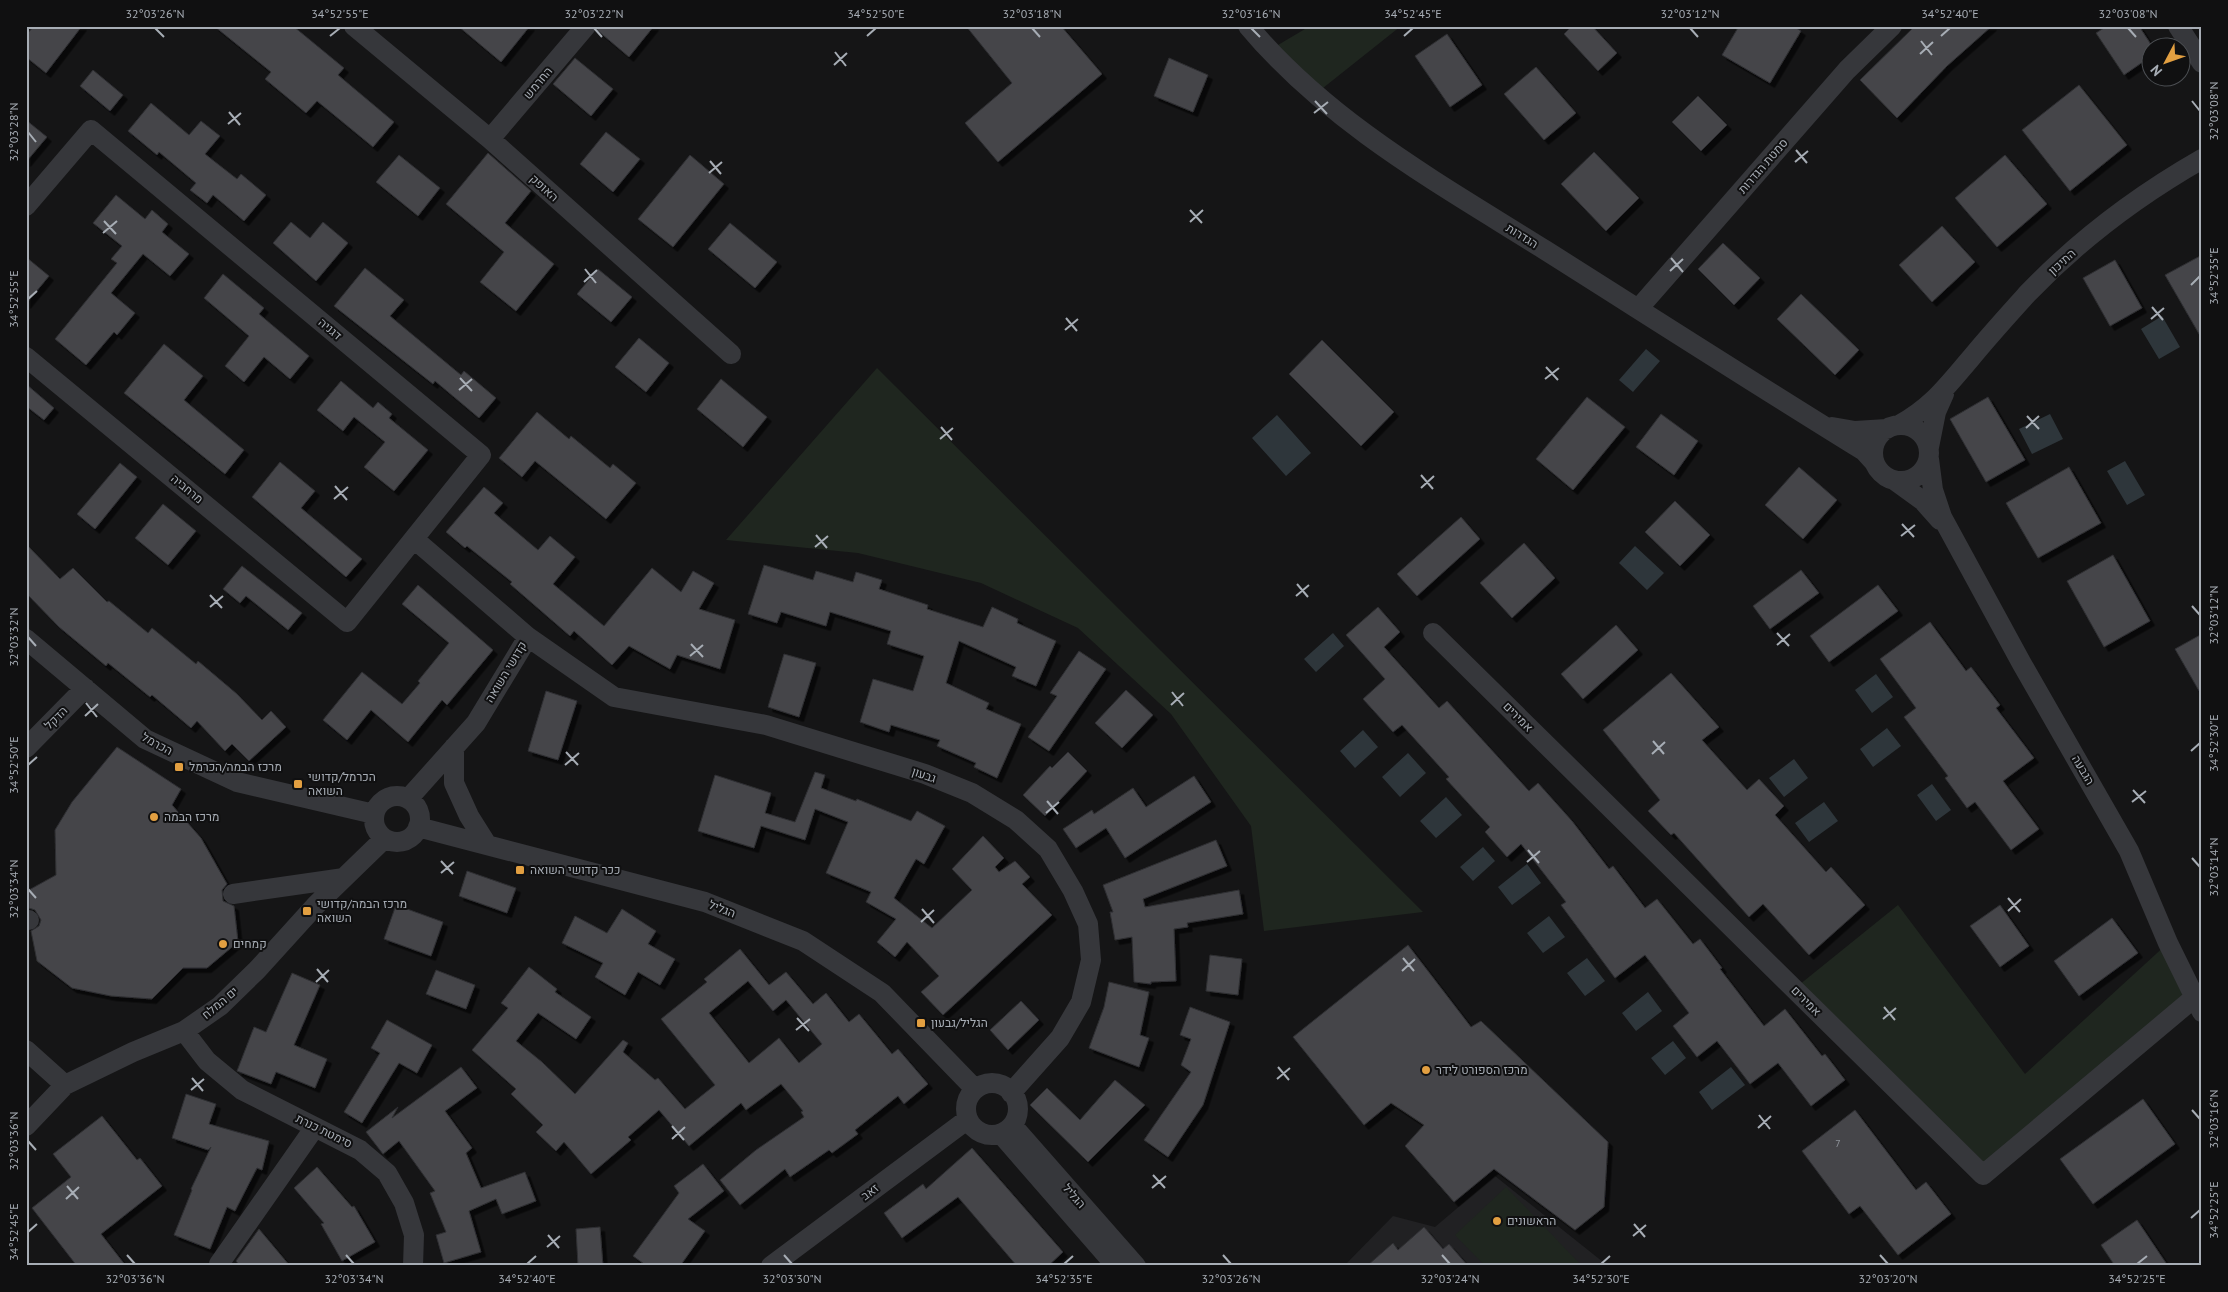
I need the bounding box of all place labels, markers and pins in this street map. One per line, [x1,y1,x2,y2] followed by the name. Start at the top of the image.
[189,759,282,774] place label: מרכז הבמה/הכרמל
[173,761,185,773] marker: מרכז הבמה/הכרמל
[308,769,376,798] place label: הכרמל/קדושי השואה
[292,778,304,790] marker: הכרמל/קדושי השואה
[164,809,219,824] place label: מרכז הבמה
[148,811,160,823] marker: מרכז הבמה
[530,862,620,877] place label: ככר קדושי השואה
[514,864,526,876] marker: ככר קדושי השואה
[317,896,407,925] place label: מרכז הבמה/קדושי השואה
[301,905,313,917] marker: מרכז הבמה/קדושי השואה
[233,936,267,951] place label: קמחים
[217,938,229,950] marker: קמחים
[931,1015,988,1030] place label: הגליל/גבעון
[915,1017,927,1029] marker: הגליל/גבעון
[1436,1062,1528,1077] place label: מרכז הספורט לידר
[1420,1064,1432,1076] marker: מרכז הספורט לידר
[1507,1213,1556,1228] place label: הראשונים
[1491,1215,1503,1227] marker: הראשונים

